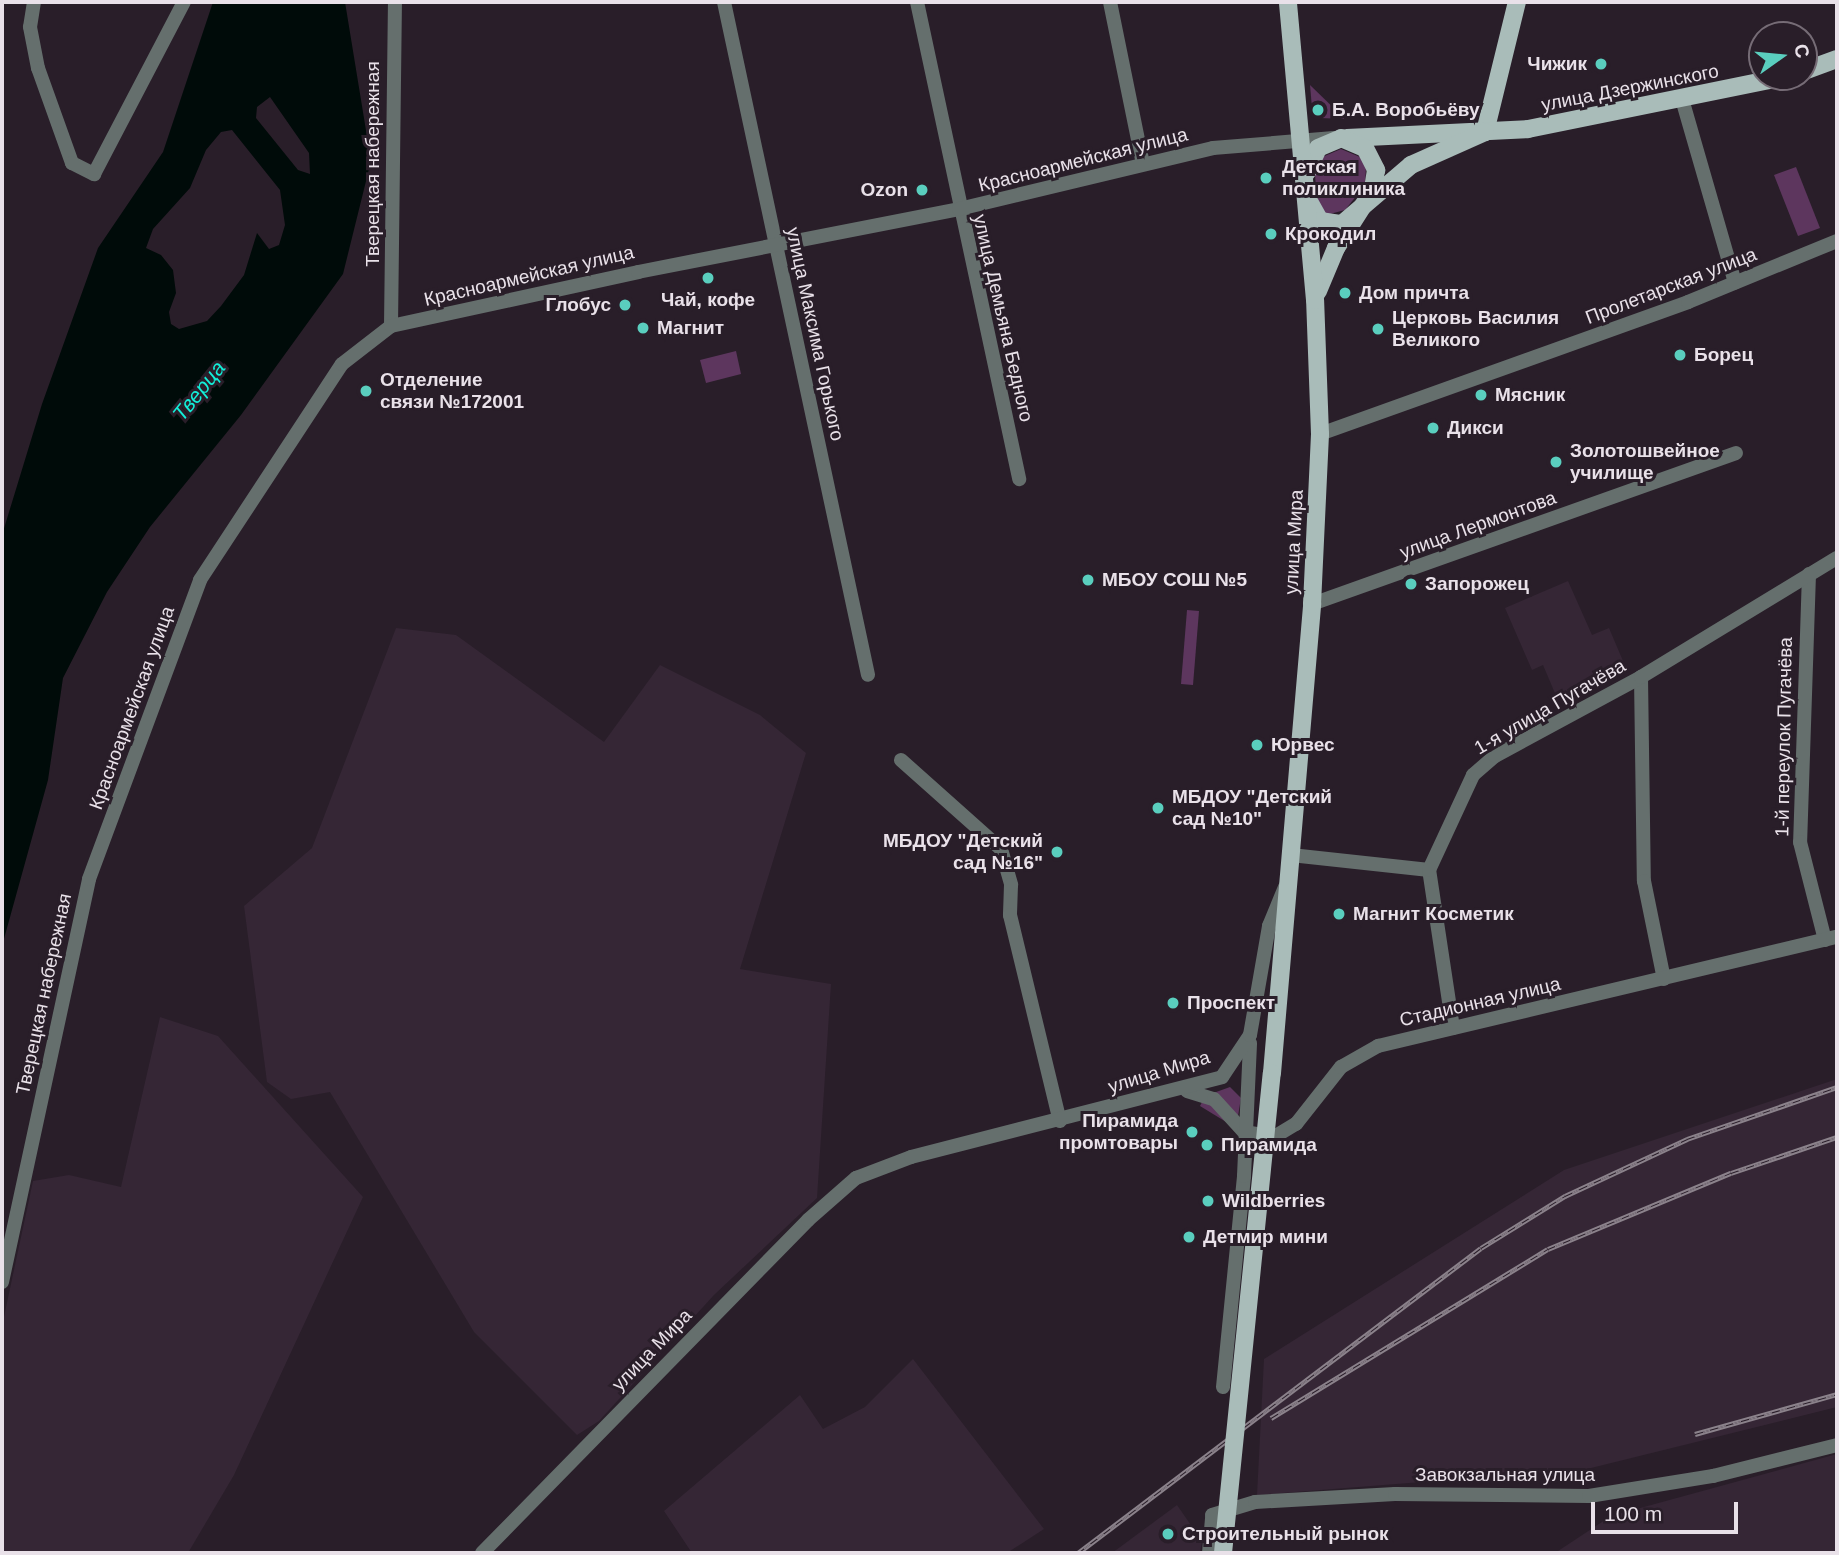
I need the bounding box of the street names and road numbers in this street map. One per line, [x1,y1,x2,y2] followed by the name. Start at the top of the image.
[1539,60,1721,116] street label: улица Дзержинского
[362,61,384,267] street label: Тверецкая набережная
[976,123,1190,197] street label: Красноармейская улица
[968,212,1038,424] street label: улица Демьяна Бедного
[781,225,849,443] street label: улица Максима Горького
[422,241,636,311] street label: Красноармейская улица
[1582,243,1760,329] street label: Пролетарская улица
[1397,486,1559,564] street label: улица Лермонтова
[1280,489,1308,595] street label: улица Мира
[85,603,179,813] street label: Красноармейская улица
[1771,637,1797,837] street label: 1-й переулок Пугачёва
[1470,654,1630,760] street label: 1-я улица Пугачёва
[11,891,77,1097] street label: Тверецкая набережная
[1397,972,1563,1032] street label: Стадионная улица
[1105,1046,1213,1098] street label: улица Мира
[607,1304,697,1396] street label: улица Мира
[1415,1464,1595,1486] street label: Завокзальная улица

